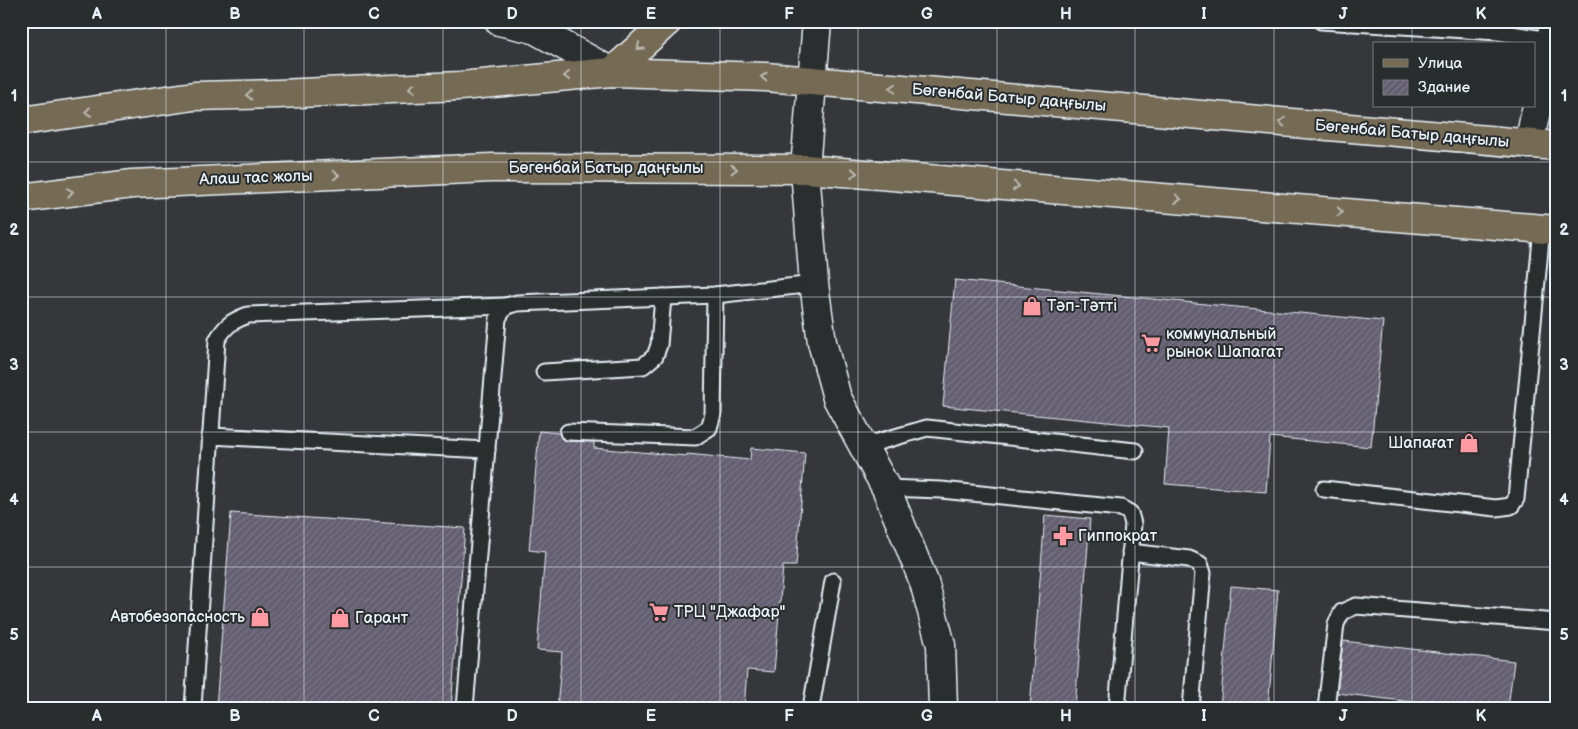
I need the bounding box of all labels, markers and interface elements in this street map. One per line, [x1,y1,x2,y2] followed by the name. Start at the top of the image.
[91,5,102,24] text: A
[229,5,241,24] text: B
[368,5,380,24] text: C
[506,5,518,24] text: D
[646,5,656,24] text: E
[784,5,794,24] text: F
[921,5,933,24] text: G
[1060,5,1072,24] text: H
[1201,5,1207,24] text: I
[1339,5,1348,24] text: J
[1476,5,1487,24] text: K
[636,41,645,50] one-way arrow
[1373,42,1536,108] legend
[1418,54,1463,73] text: Улица
[562,70,570,81] one-way arrow
[760,72,768,83] one-way arrow
[1418,78,1470,97] text: Здание
[911,80,1107,116] street label: Бөгенбай Батыр даңғылы
[407,83,415,94] one-way arrow
[889,83,897,94] one-way arrow
[11,87,17,106] text: 1
[1561,87,1567,106] text: 1
[245,90,253,100] one-way arrow
[84,106,92,116] one-way arrow
[1314,116,1510,152] street label: Бөгенбай Батыр даңғылы
[1277,117,1285,128] one-way arrow
[508,159,704,178] street label: Бөгенбай Батыр даңғылы
[730,164,738,174] one-way arrow
[198,167,313,190] street label: Алаш тас жолы
[850,167,858,178] one-way arrow
[333,169,341,180] one-way arrow
[1012,180,1020,191] one-way arrow
[66,187,74,198] one-way arrow
[1174,193,1182,204] one-way arrow
[1336,207,1344,218] one-way arrow
[9,221,19,240] text: 2
[1559,221,1569,240] text: 2
[1021,295,1043,317] shop icon: Тәп-Тәтті
[1047,297,1117,316] place label: Тәп-Тәтті
[1166,325,1284,362] place label: коммунальный рынок Шапагат
[1140,332,1162,354] supermarket icon: коммунальный рынок Шапагат
[9,356,19,375] text: 3
[1559,356,1569,375] text: 3
[1458,432,1480,454] shop icon: Шапағат
[1388,434,1455,453] place label: Шапағат
[9,491,19,510] text: 4
[1559,491,1569,510] text: 4
[1052,525,1074,547] pharmacy icon: Гиппократ
[1078,527,1158,546] place label: Гиппократ
[648,601,670,623] supermarket icon: ТРЦ "Джафар"
[674,603,785,622] place label: ТРЦ "Джафар"
[249,606,271,628] shop icon: Автобезопасность
[329,607,351,629] shop icon: Гарант
[110,608,245,627] place label: Автобезопасность
[355,609,409,628] place label: Гарант
[9,626,19,645] text: 5
[1559,626,1569,645] text: 5
[91,707,102,726] text: A
[229,707,241,726] text: B
[368,707,380,726] text: C
[506,707,518,726] text: D
[646,707,656,726] text: E
[784,707,794,726] text: F
[921,707,933,726] text: G
[1060,707,1072,726] text: H
[1201,707,1207,726] text: I
[1339,707,1348,726] text: J
[1476,707,1487,726] text: K

